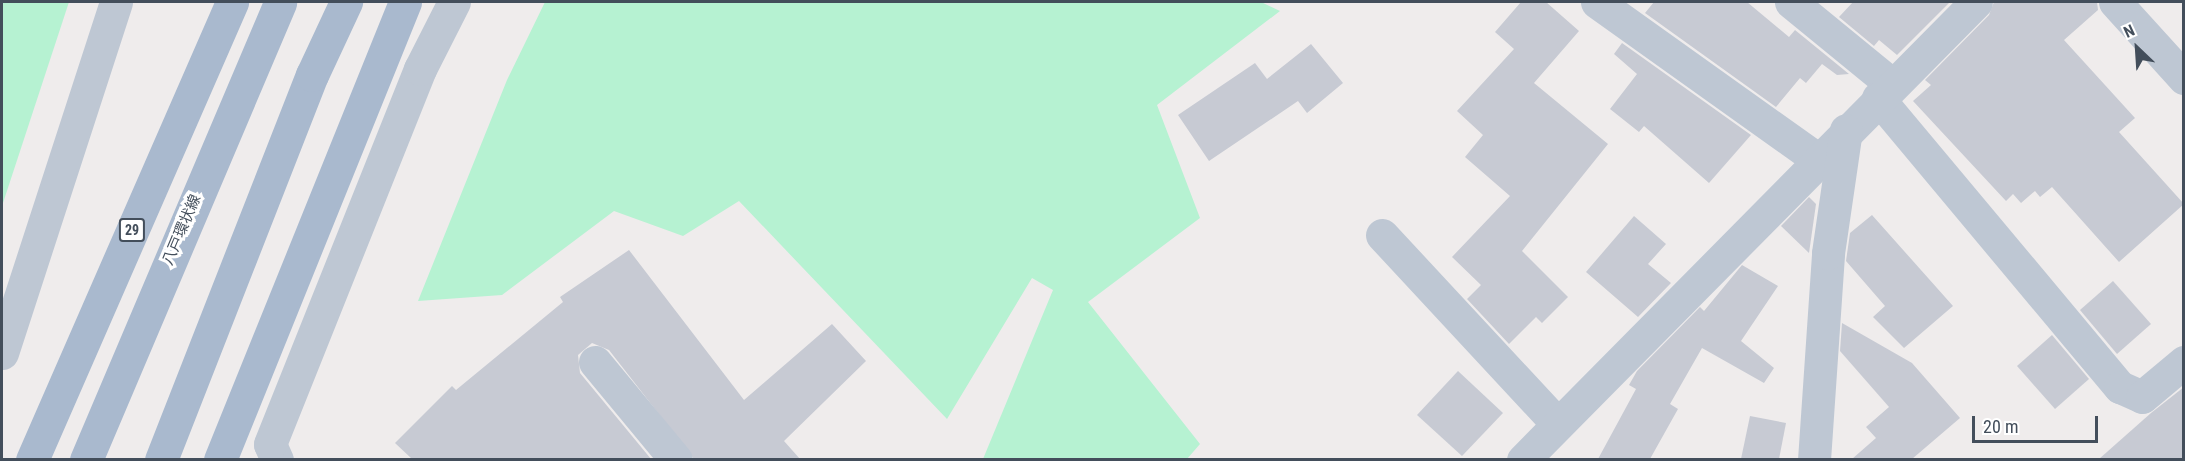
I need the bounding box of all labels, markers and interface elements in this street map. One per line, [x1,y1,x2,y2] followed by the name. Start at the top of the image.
[2107,18,2167,78] north arrow
[2121,21,2138,42] text: N
[159,192,205,268] street label: 八戸環状線
[118,219,146,241] road number: 29
[1975,404,2101,442] scale bar
[1983,416,2018,437] text: 20 m

